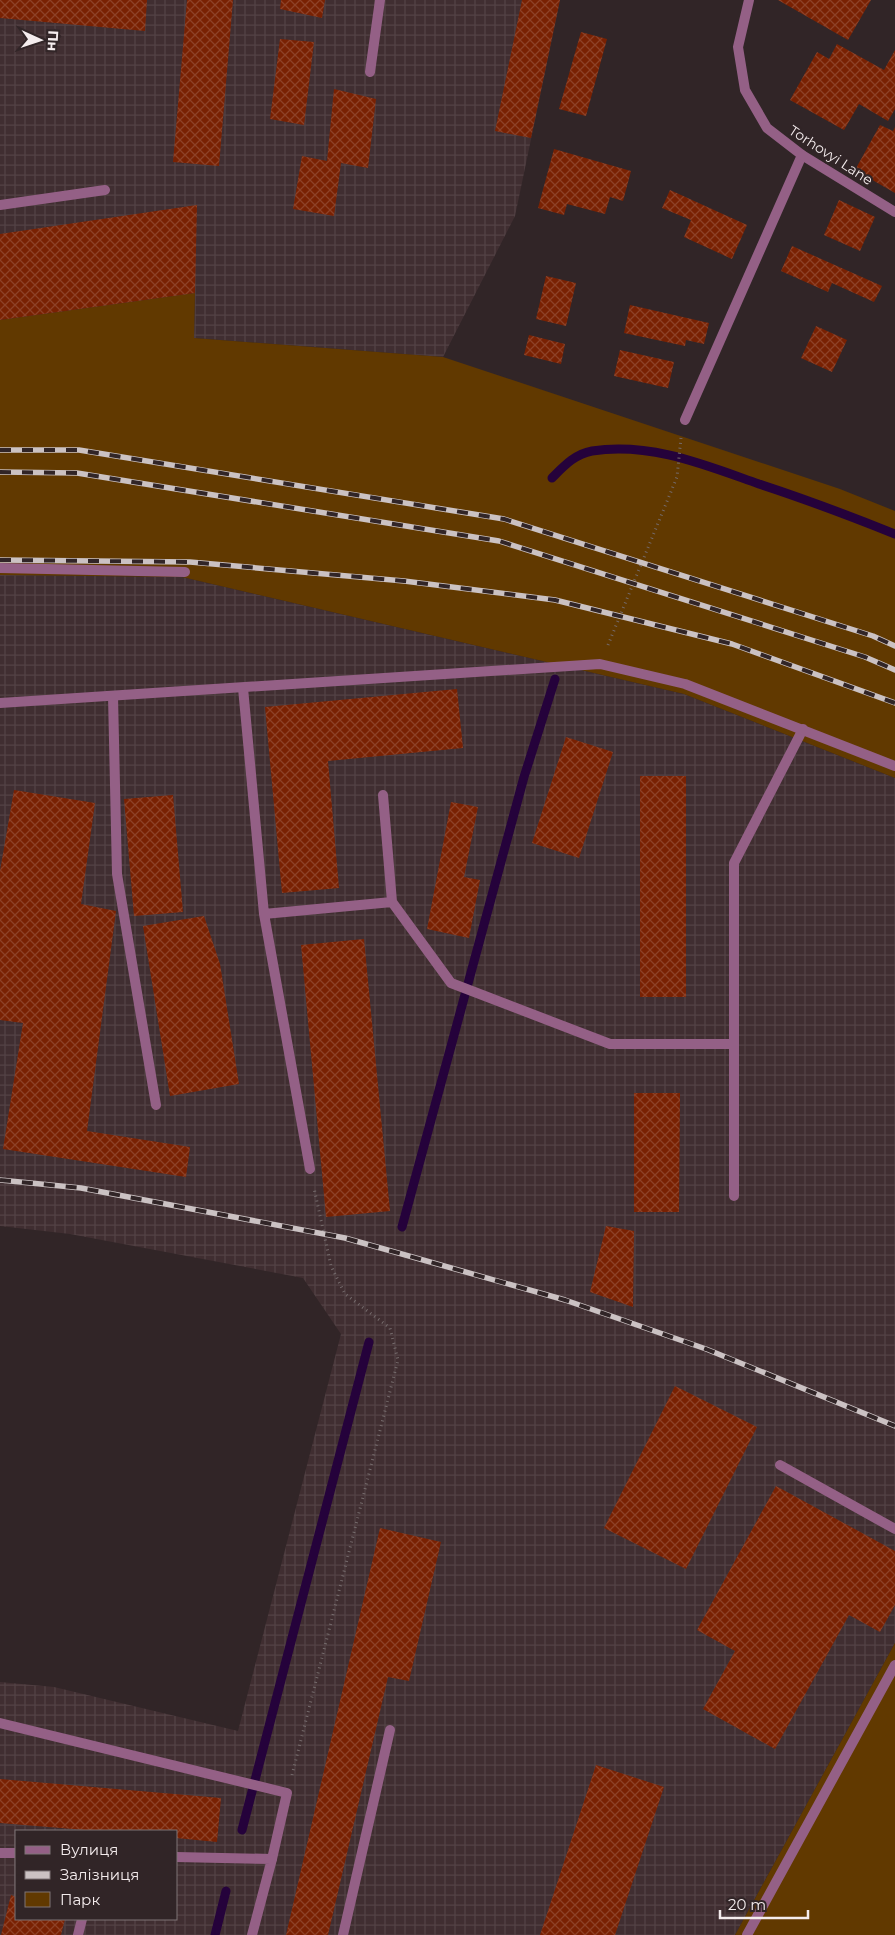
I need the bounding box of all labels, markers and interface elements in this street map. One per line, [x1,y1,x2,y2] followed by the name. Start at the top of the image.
[15,15,65,65] north arrow
[43,30,63,52] text: Пн
[786,121,876,189] street label: Torhovyi Lane
[15,1830,178,1920] legend
[60,1840,118,1859] text: Вулиця
[60,1865,139,1884] text: Залізниця
[720,1888,808,1920] scale bar
[60,1890,100,1909] text: Парк
[728,1895,766,1914] text: 20 m

